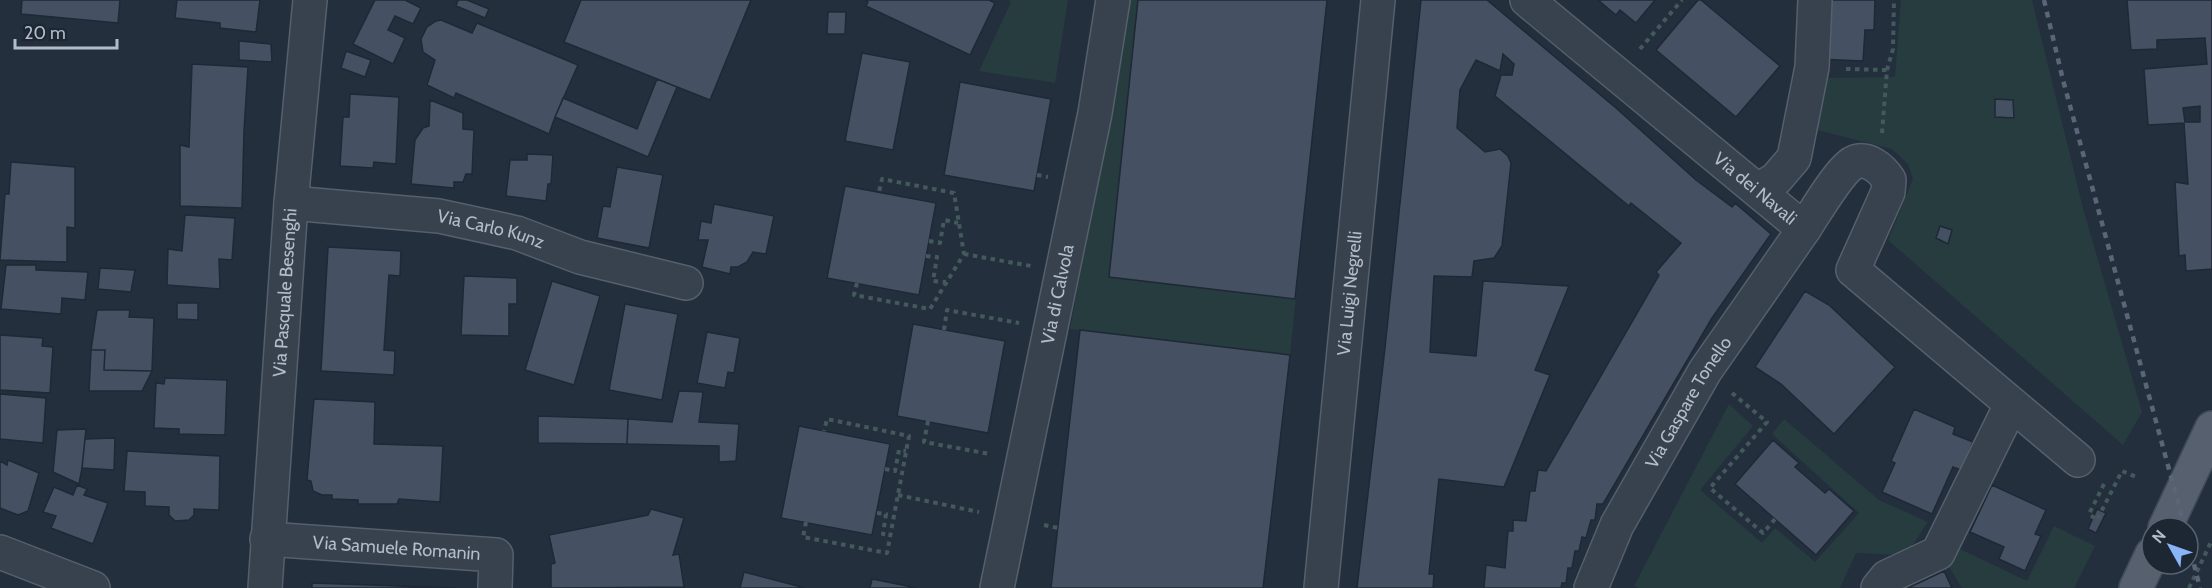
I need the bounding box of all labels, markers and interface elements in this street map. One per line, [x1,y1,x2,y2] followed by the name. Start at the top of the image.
[15,12,117,50] scale bar
[24,22,66,44] text: 20 m
[1709,148,1801,229] street label: Via dei Navali
[435,205,548,254] street label: Via Carlo Kunz
[268,207,302,378] street label: Via Pasquale Besenghi
[1333,230,1367,357] street label: Via Luigi Negrelli
[1037,242,1079,346] street label: Via di Calvola
[1641,332,1737,472] street label: Via Gaspare Tonello
[2140,516,2200,576] north arrow
[2148,526,2170,547] text: N
[312,531,481,565] street label: Via Samuele Romanin

